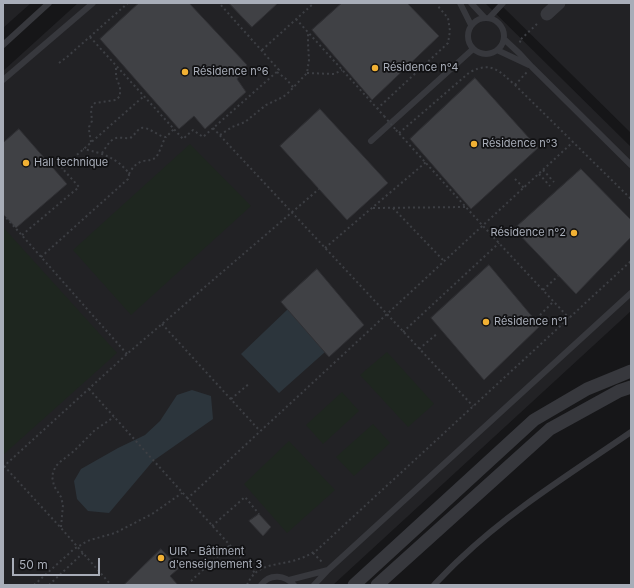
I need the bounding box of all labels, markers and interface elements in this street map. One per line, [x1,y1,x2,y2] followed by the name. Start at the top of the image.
[383,61,458,75] place label: Résidence n°4
[370,63,380,73] marker: Résidence n°4
[193,65,269,79] place label: Résidence n°6
[180,67,190,77] marker: Résidence n°6
[482,137,558,151] place label: Résidence n°3
[469,139,479,149] marker: Résidence n°3
[34,156,108,170] place label: Hall technique
[21,158,31,168] marker: Hall technique
[491,226,566,240] place label: Résidence n°2
[569,228,579,238] marker: Résidence n°2
[494,315,567,329] place label: Résidence n°1
[481,317,491,327] marker: Résidence n°1
[169,545,262,571] place label: UIR - Bâtiment d'enseignement 3
[14,550,102,576] scale bar
[156,553,166,563] marker: UIR - Bâtiment d'enseignement 3
[19,557,48,572] text: 50 m

